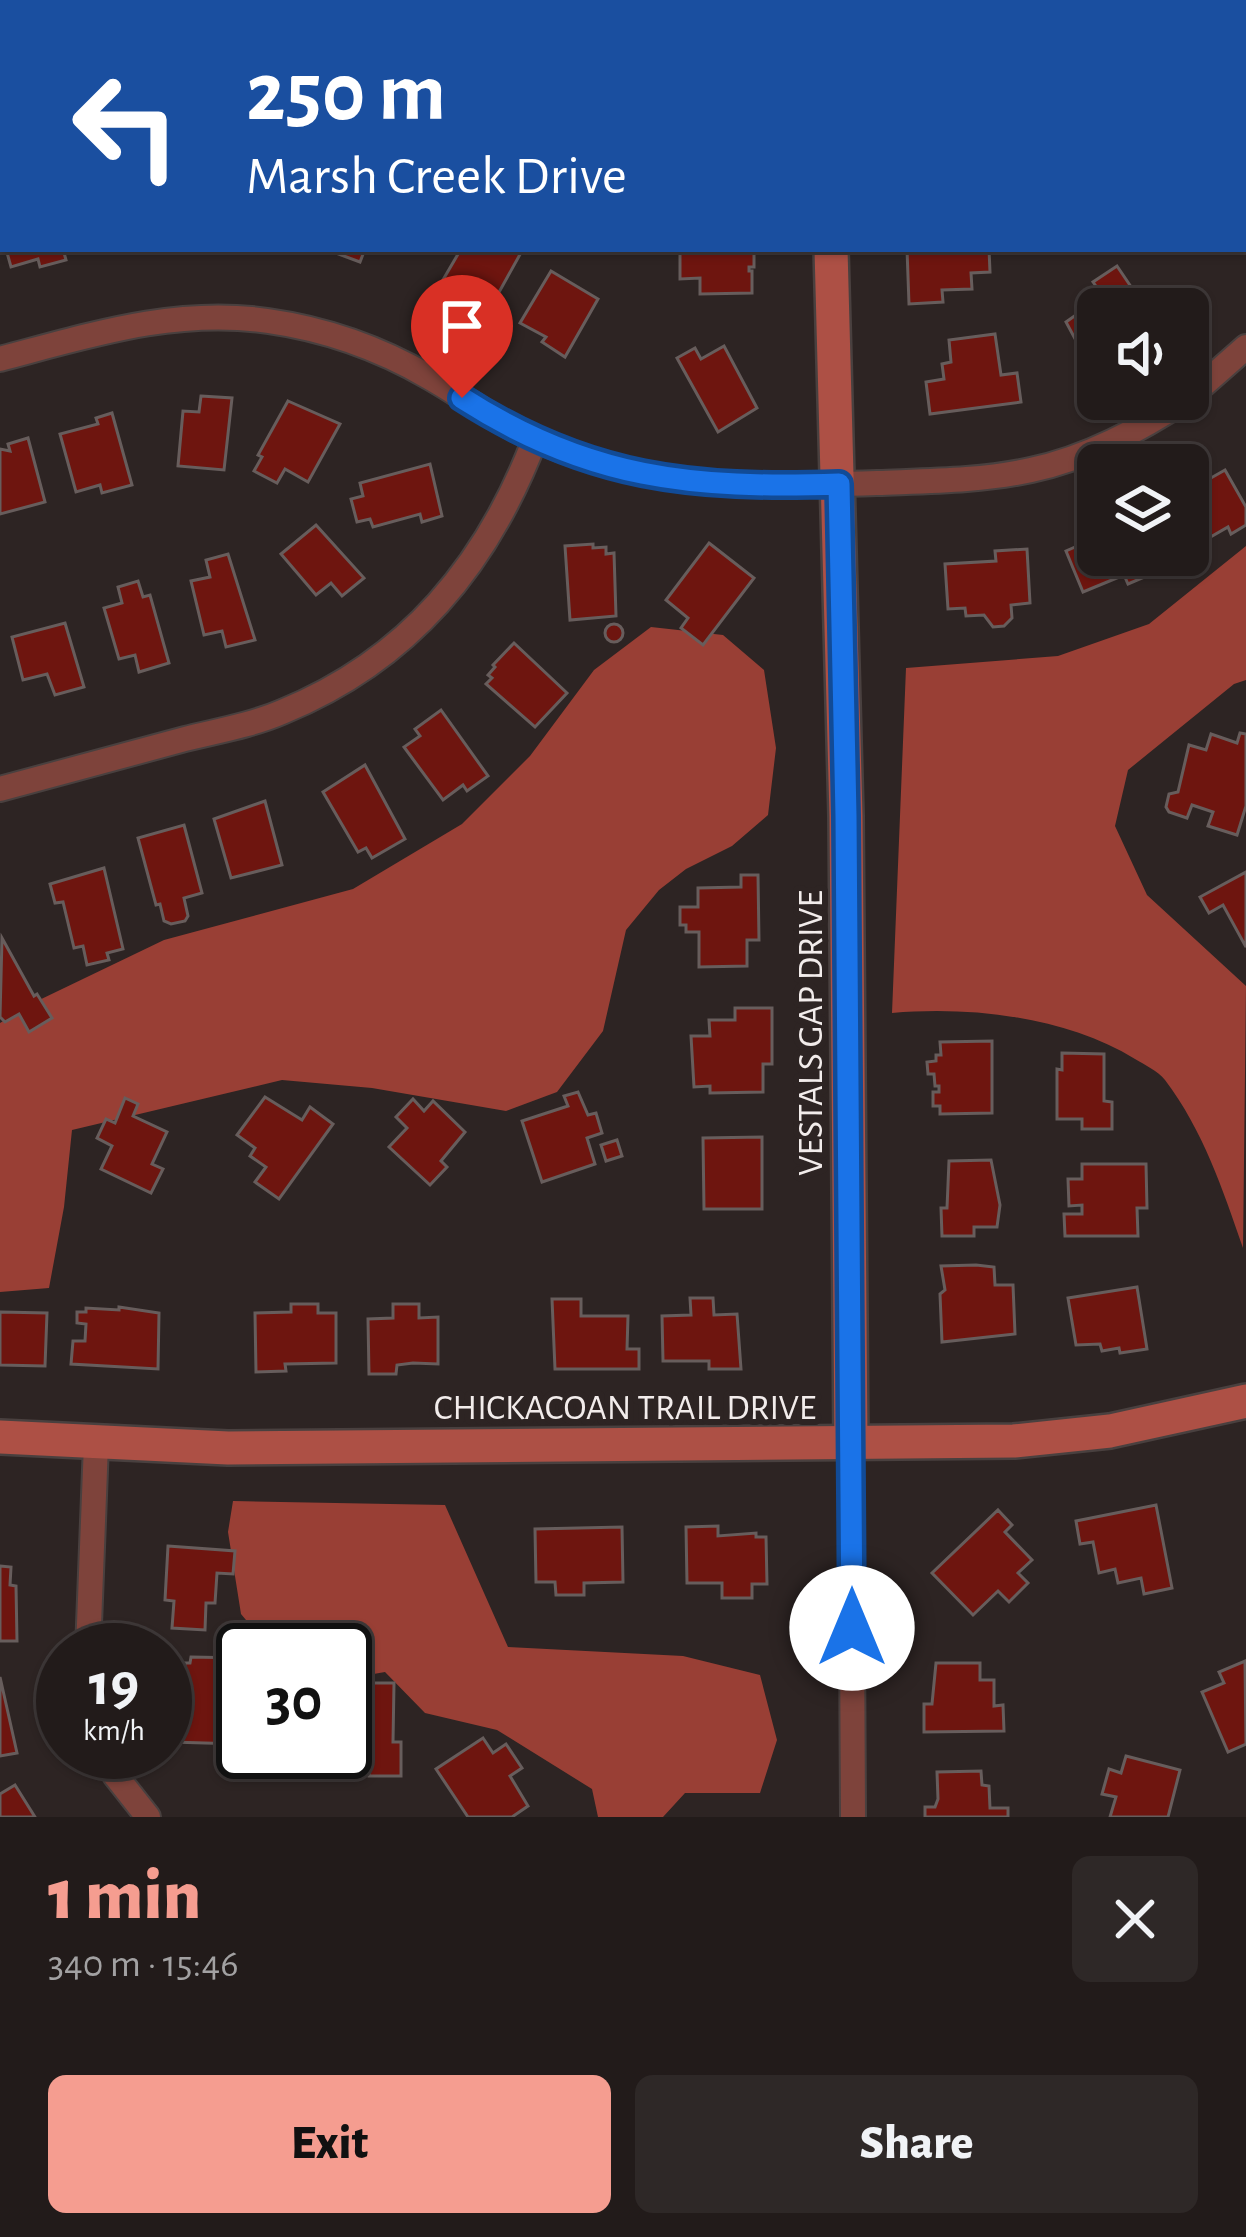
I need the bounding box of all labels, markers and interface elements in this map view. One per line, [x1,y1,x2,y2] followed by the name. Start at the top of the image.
[48,48,204,204] icon: left
[246,52,446,136] text: 250 m
[246,150,627,204] text: Marsh Creek Drive
[411,275,513,398] pin
[1077,288,1209,576] map controls
[1077,288,1209,420] button: sound
[429,293,495,359] icon: arrive
[1077,444,1209,576] button: layers
[793,890,829,1176] street label: VESTALS GAP DRIVE
[434,1390,816,1426] street label: CHICKACOAN TRAIL DRIVE
[789,1565,915,1691] position arrow
[216,1623,372,1779] speed limit sign: 30
[89,1656,139,1716] text: 19
[83,1716,145,1746] text: km/h
[1072,1856,1198,1982] button: close
[48,1860,201,1932] text: 1 min
[48,1945,239,1984] text: 340 m · 15:46
[48,2075,611,2213] button: Exit
[635,2075,1198,2213] button: Share

